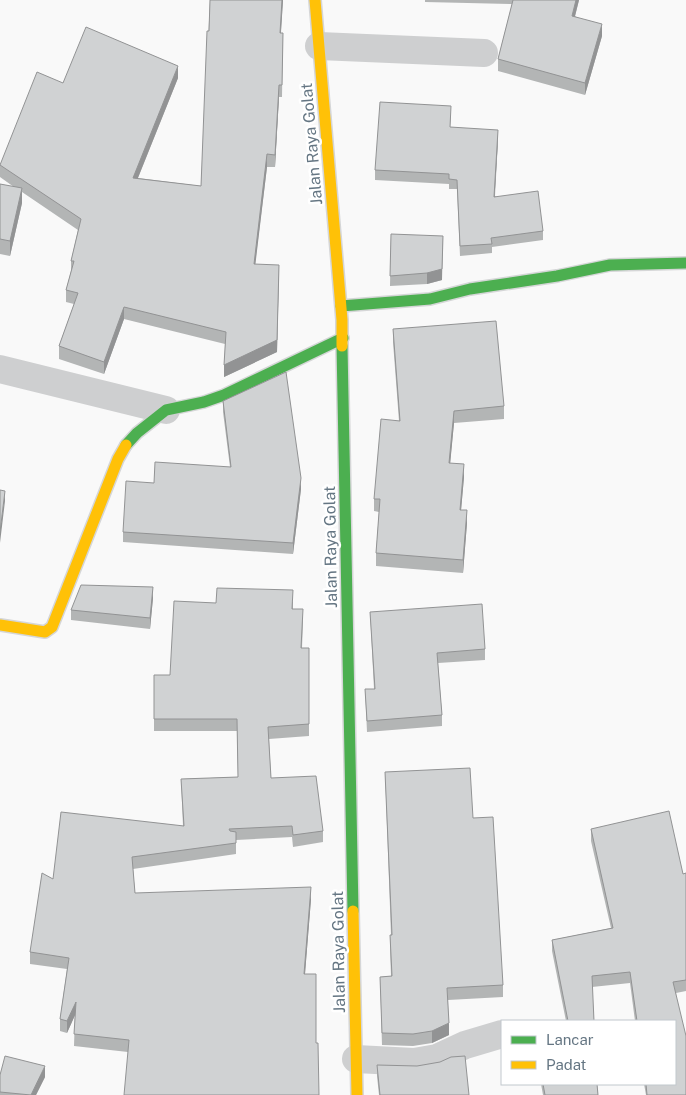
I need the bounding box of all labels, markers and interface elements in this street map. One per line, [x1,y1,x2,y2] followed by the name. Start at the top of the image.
[297,82,326,206] street label: Jalan Raya Golat
[320,486,341,608] street label: Jalan Raya Golat
[328,891,349,1013] street label: Jalan Raya Golat
[501,1020,676,1085] legend
[546,1031,594,1048] text: Lancar
[546,1056,587,1073] text: Padat

